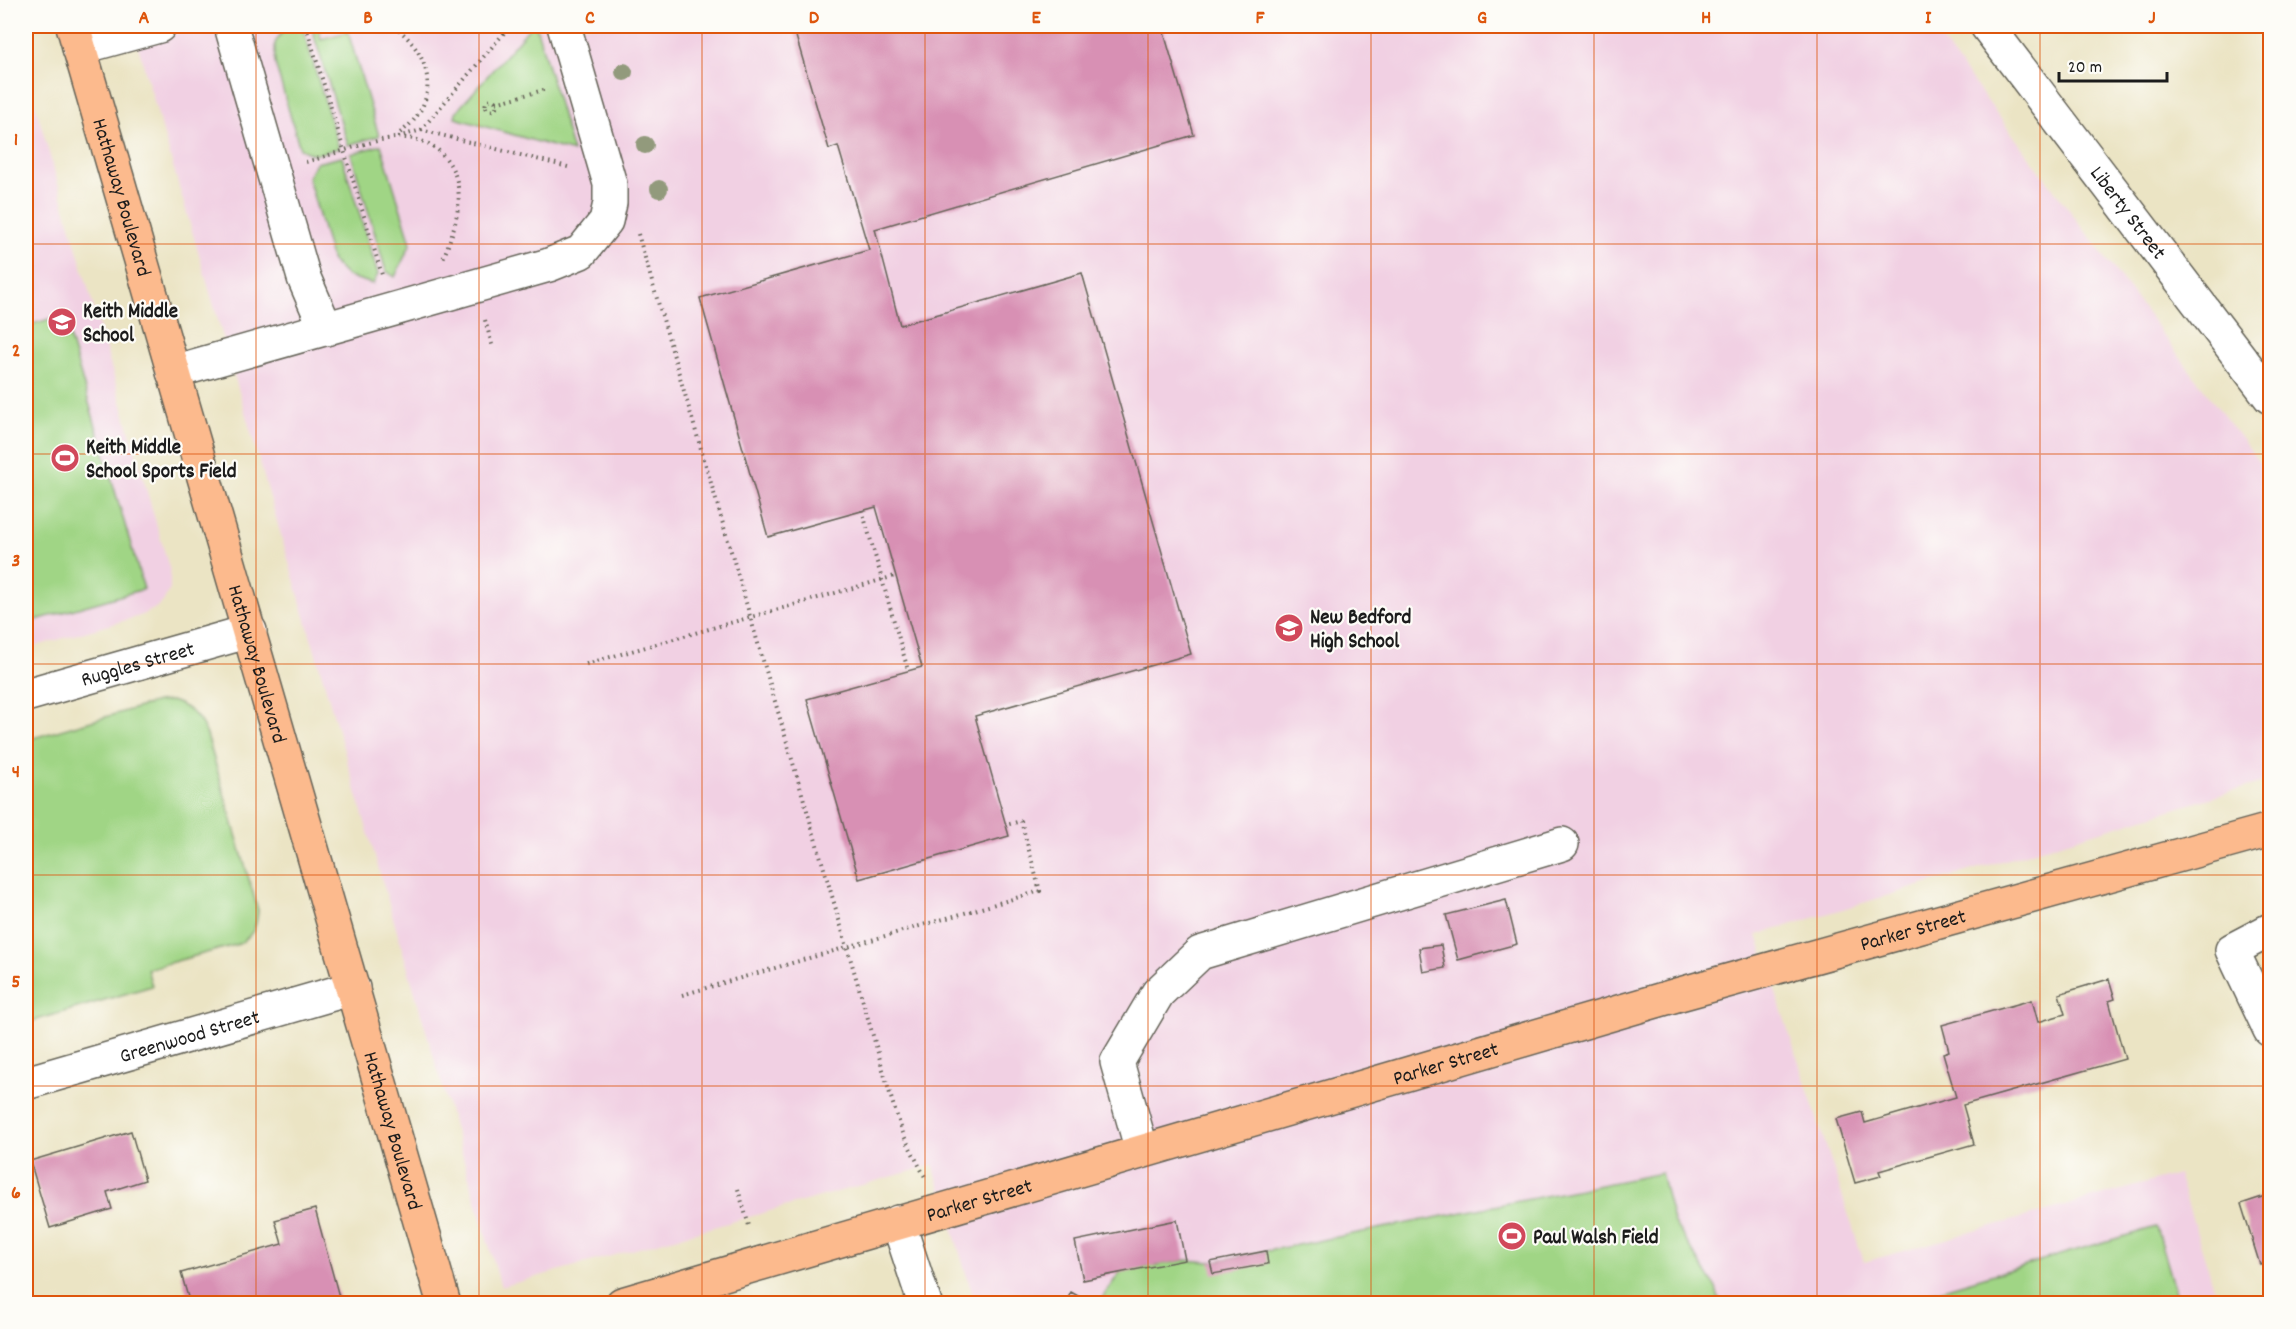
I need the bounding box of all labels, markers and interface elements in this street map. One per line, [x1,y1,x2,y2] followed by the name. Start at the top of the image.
[139,5,150,33] text: A
[363,5,373,33] text: B
[585,5,595,33] text: C
[809,5,820,33] text: D
[1031,5,1041,33] text: E
[1256,5,1266,33] text: F
[1477,5,1487,33] text: G
[1701,5,1711,33] text: H
[1925,5,1932,33] text: I
[2148,5,2156,33] text: J
[2059,45,2167,83] scale bar
[2068,56,2102,81] text: 20 m
[83,115,157,280] street label: Hathaway Boulevard
[14,127,18,155] text: 1
[2081,161,2172,267] street label: Liberty Street
[83,298,178,352] place label: Keith Middle School
[46,306,78,338] school or university icon: Keith Middle School
[12,338,20,366] text: 2
[86,434,237,488] place label: Keith Middle School Sports Field
[49,442,81,474] sports icon: Keith Middle School Sports Field
[12,548,20,576] text: 3
[218,582,292,747] street label: Hathaway Boulevard
[1310,604,1412,658] place label: New Bedford High School
[1273,612,1305,644] school or university icon: New Bedford High School
[78,635,199,696] street label: Ruggles Street
[12,759,20,787] text: 4
[1857,903,1970,961] street label: Parker Street
[11,969,21,997] text: 5
[116,1004,264,1073] street label: Greenwood Street
[1390,1036,1503,1095] street label: Parker Street
[354,1049,428,1214] street label: Hathaway Boulevard
[923,1173,1036,1232] street label: Parker Street
[11,1180,21,1208] text: 6
[1496,1220,1528,1252] sports icon: Paul Walsh Field
[1533,1224,1659,1254] place label: Paul Walsh Field

